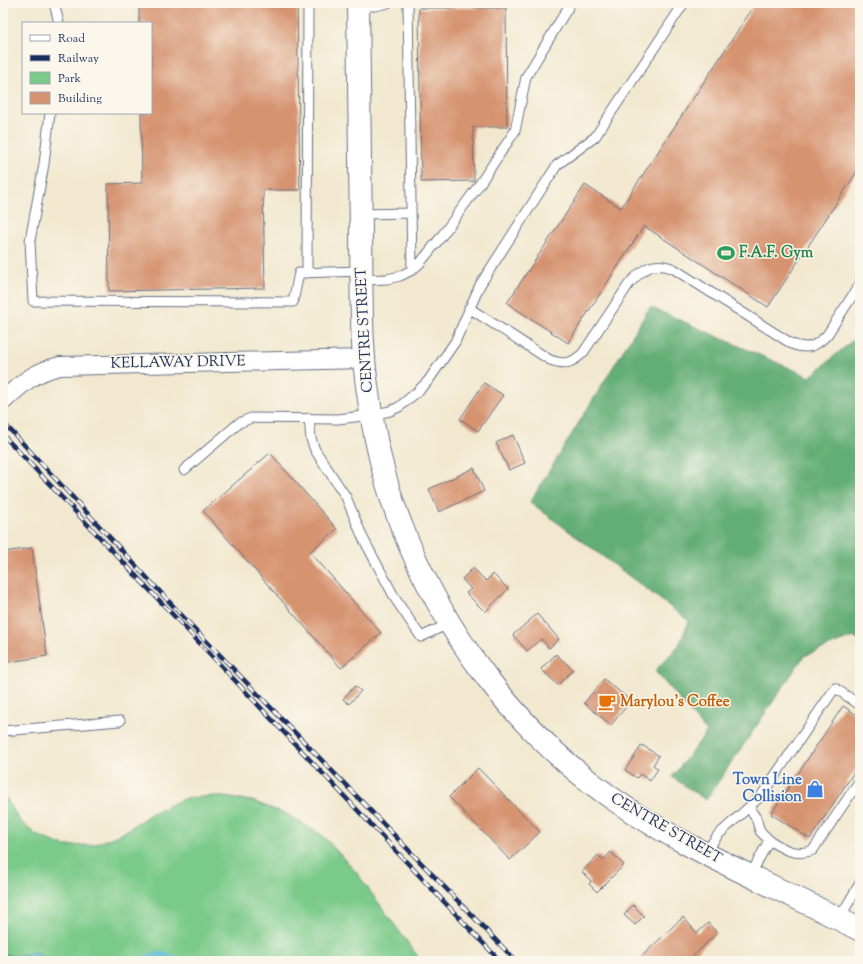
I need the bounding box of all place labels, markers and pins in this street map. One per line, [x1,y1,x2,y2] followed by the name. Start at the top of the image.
[716,243,736,263] sports icon: F.A.F. Gym
[739,243,814,264] place label: F.A.F. Gym
[597,692,617,712] cafe icon: Marylou's Coffee
[620,692,730,713] place label: Marylou's Coffee
[733,770,802,808] place label: Town Line Collision
[805,779,825,799] shop icon: Town Line Collision

